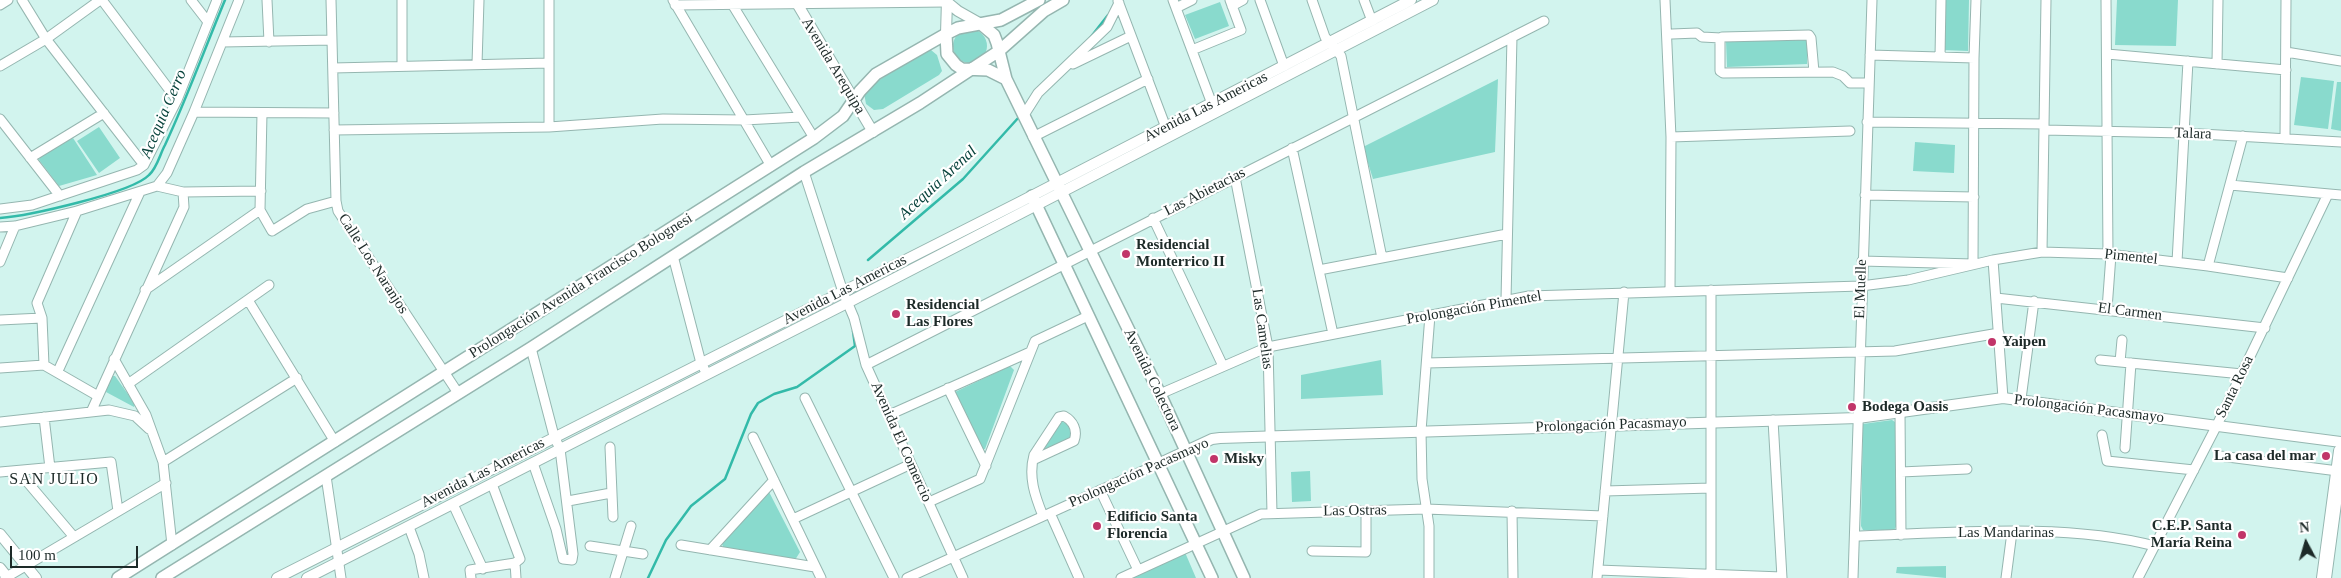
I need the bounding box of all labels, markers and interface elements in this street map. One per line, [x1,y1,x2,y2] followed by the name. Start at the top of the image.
[797,15,869,117] street label: Avenida Arequipa
[137,67,191,161] water label: Acequia Cerro
[1141,68,1271,146] street label: Avenida Las Americas
[2174,124,2212,144] street label: Talara
[895,142,981,224] water label: Acequia Arenal
[1161,164,1249,220] street label: Las Abietacias
[466,209,696,363] street label: Prolongación Avenida Francisco Bolognesi
[334,211,412,317] street label: Calle Los Naranjos
[1136,236,1225,271] place label: Residencial Monterrico II
[2104,245,2158,269] street label: Pimentel
[1120,248,1132,260] marker: Residencial Monterrico II
[780,251,910,329] street label: Avenida Las Americas
[1851,259,1871,319] street label: El Muelle
[1405,287,1543,329] street label: Prolongación Pimentel
[1247,288,1277,370] street label: Las Camelias
[906,296,979,331] place label: Residencial Las Flores
[2097,299,2163,325] street label: El Carmen
[890,308,902,320] marker: Residencial Las Flores
[1119,326,1185,434] street label: Avenida Colectora
[2002,333,2046,351] place label: Yaipen
[1986,336,1998,348] marker: Yaipen
[2212,353,2258,421] street label: Santa Rosa
[866,379,936,505] street label: Avenida El Comercio
[2013,391,2165,427] street label: Prolongación Pacasmayo
[1862,398,1948,416] place label: Bodega Oasis
[1846,401,1858,413] marker: Bodega Oasis
[1535,413,1687,437] street label: Prolongación Pacasmayo
[418,434,548,512] street label: Avenida Las Americas
[1066,434,1212,512] street label: Prolongación Pacasmayo
[2214,447,2316,465] place label: La casa del mar
[1224,450,1264,468] place label: Misky
[2320,450,2332,462] marker: La casa del mar
[1208,453,1220,465] marker: Misky
[8,470,100,490] district label: SAN JULIO
[1323,501,1387,521] street label: Las Ostras
[1107,508,1197,543] place label: Edificio Santa Florencia
[2151,517,2232,552] place label: C.E.P. Santa María Reina
[2281,518,2331,568] north arrow
[1091,520,1103,532] marker: Edificio Santa Florencia
[2299,520,2310,536] text: N
[1958,524,2054,542] street label: Las Mandarinas
[2236,529,2248,541] marker: C.E.P. Santa María Reina
[12,536,140,568] scale bar
[18,547,56,563] text: 100 m

